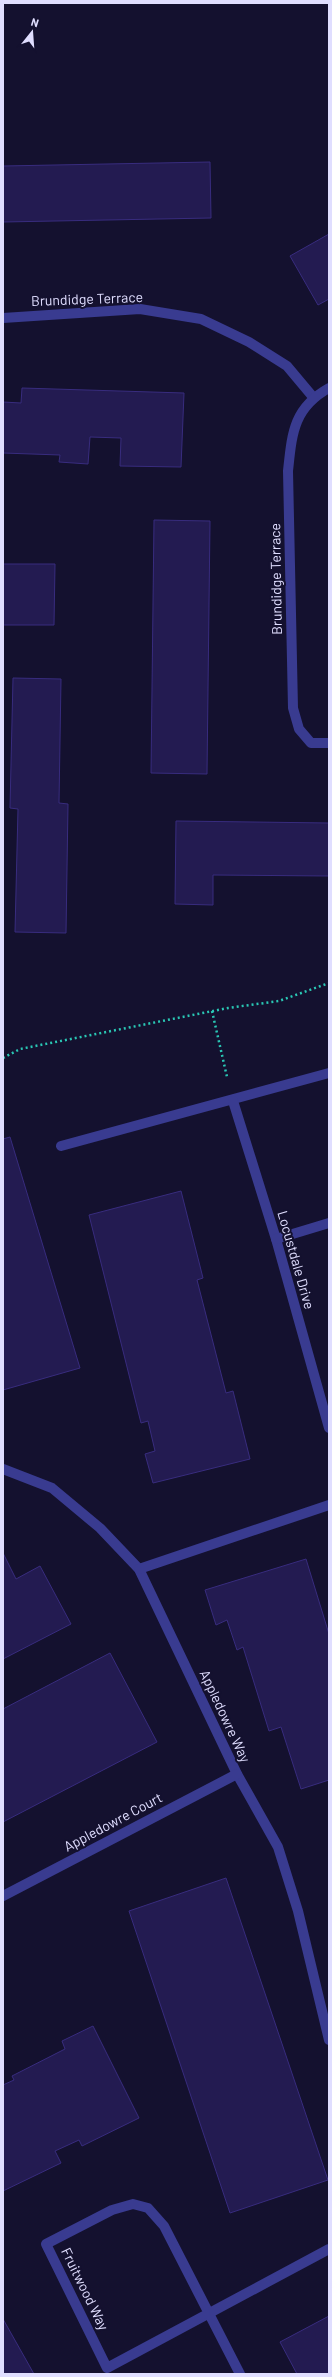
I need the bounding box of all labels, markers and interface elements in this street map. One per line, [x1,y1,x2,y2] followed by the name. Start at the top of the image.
[12,12,52,52] north arrow
[30,15,40,29] text: N
[31,288,143,309] street label: Brundidge Terrace
[266,523,285,635] street label: Brundidge Terrace
[274,1209,319,1311] street label: Locustdale Drive
[197,1667,255,1765] street label: Appledowre Way
[61,1788,165,1855] street label: Appledowre Court
[58,2245,113,2333] street label: Fruitwood Way

